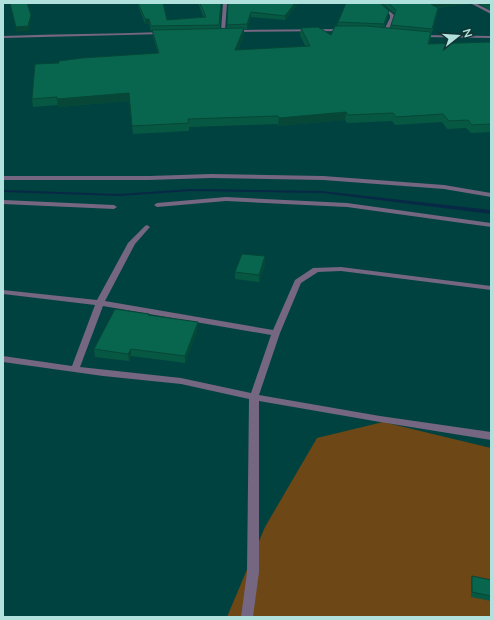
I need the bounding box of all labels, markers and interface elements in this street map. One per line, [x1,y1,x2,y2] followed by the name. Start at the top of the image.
[438,16,478,56] north arrow
[461,27,475,39] text: N

